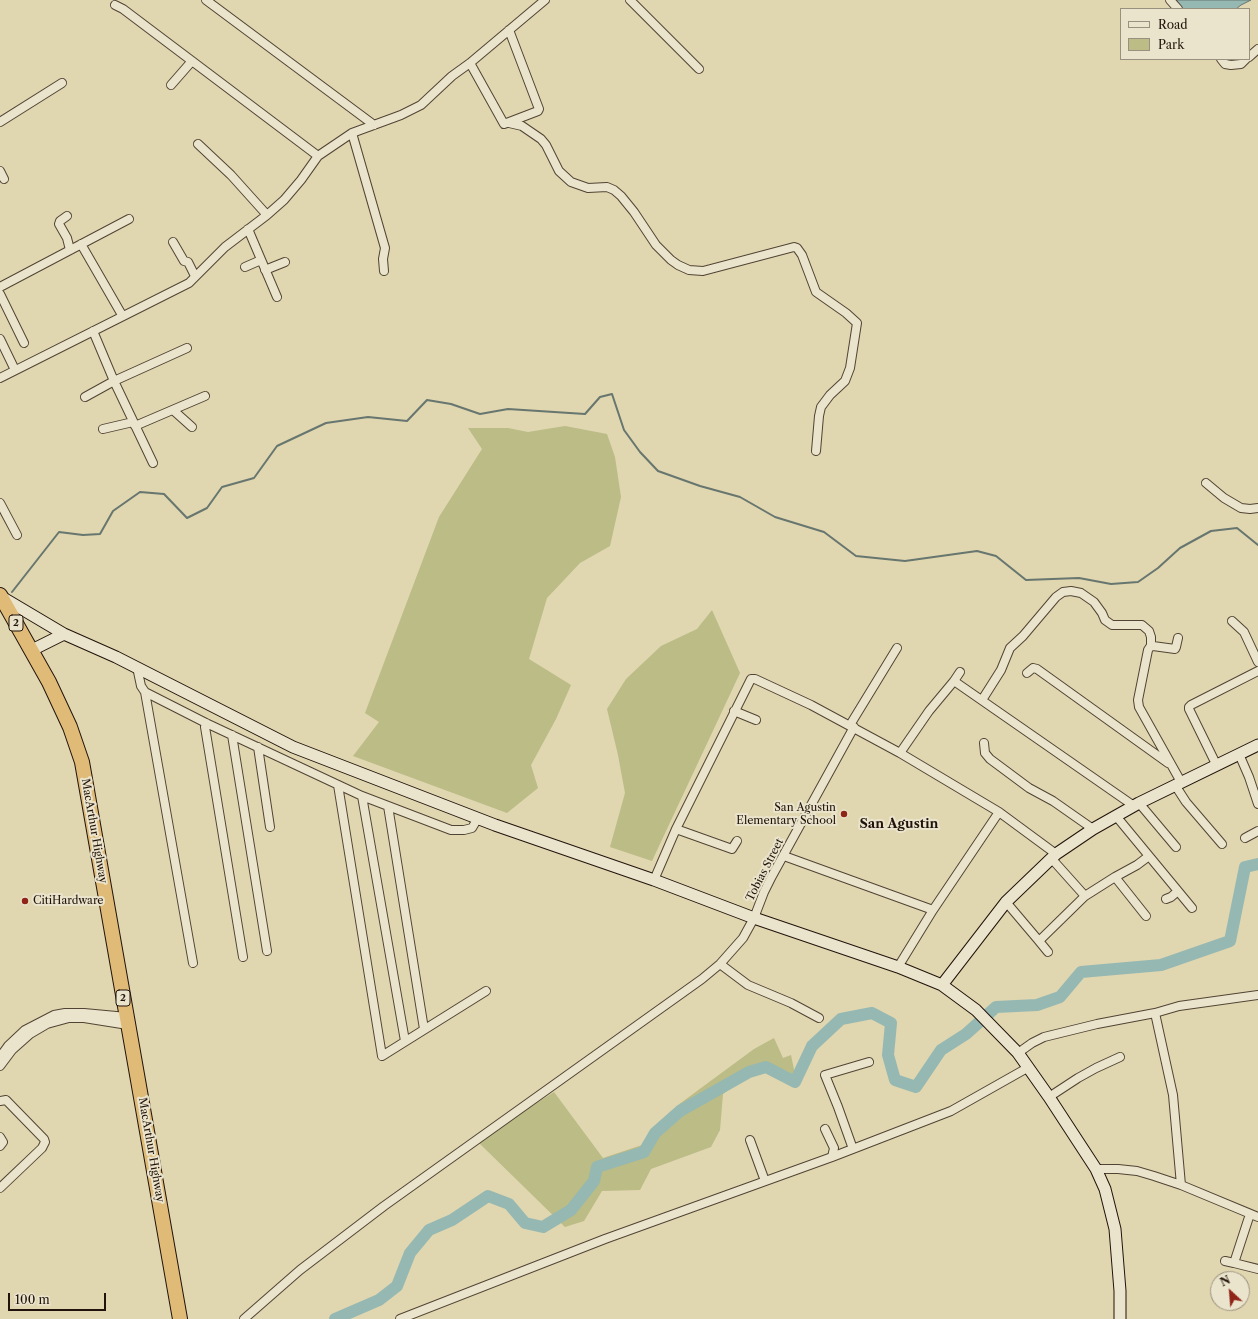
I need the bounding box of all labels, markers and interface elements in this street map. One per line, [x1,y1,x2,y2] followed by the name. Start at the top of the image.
[1120,8,1250,60] legend
[1158,17,1188,32] text: Road
[1158,37,1184,52] text: Park
[9,615,23,631] road number: 2
[78,778,110,884] street label: MacArthur Highway
[736,801,836,827] place label: San Agustin Elementary School
[839,809,849,819] marker: San Agustin Elementary School
[860,816,938,832] district label: San Agustin
[744,836,786,904] street label: Tobias Street
[33,894,104,908] place label: CitiHardware
[20,896,30,906] marker: CitiHardware
[116,990,130,1006] road number: 2
[135,1097,167,1203] street label: MacArthur Highway
[1210,1271,1250,1311] north arrow
[1218,1273,1233,1290] text: N
[10,1285,108,1311] scale bar
[15,1292,50,1307] text: 100 m

